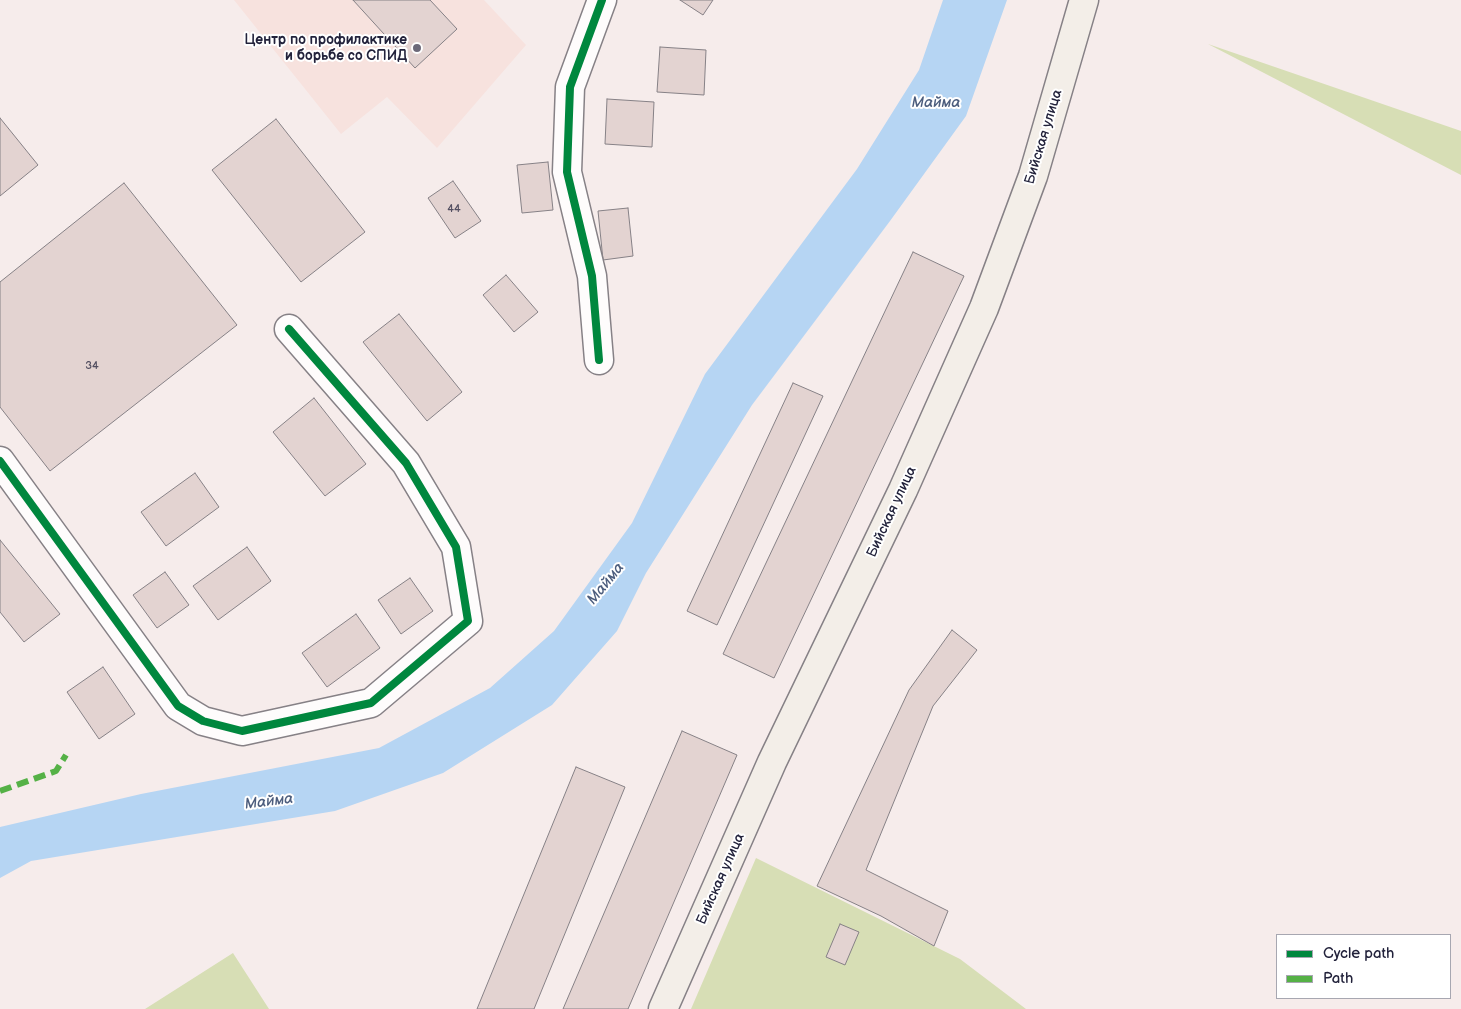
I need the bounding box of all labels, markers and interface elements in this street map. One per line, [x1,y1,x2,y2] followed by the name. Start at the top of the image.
[244,32,407,64] place label: Центр по профилактике и борьбе со СПИД
[411,42,423,54] marker: Центр по профилактике и борьбе со СПИД
[1022,88,1066,186] street label: Бийская улица
[912,94,960,112] water label: Майма
[447,202,461,216] house number: 44
[85,359,99,373] house number: 34
[864,464,920,560] street label: Бийская улица
[584,559,628,609] water label: Майма
[244,790,294,814] water label: Майма
[693,831,749,927] street label: Бийская улица
[1276,934,1451,999] legend
[1323,944,1394,963] text: Cycle path
[1323,969,1353,988] text: Path

